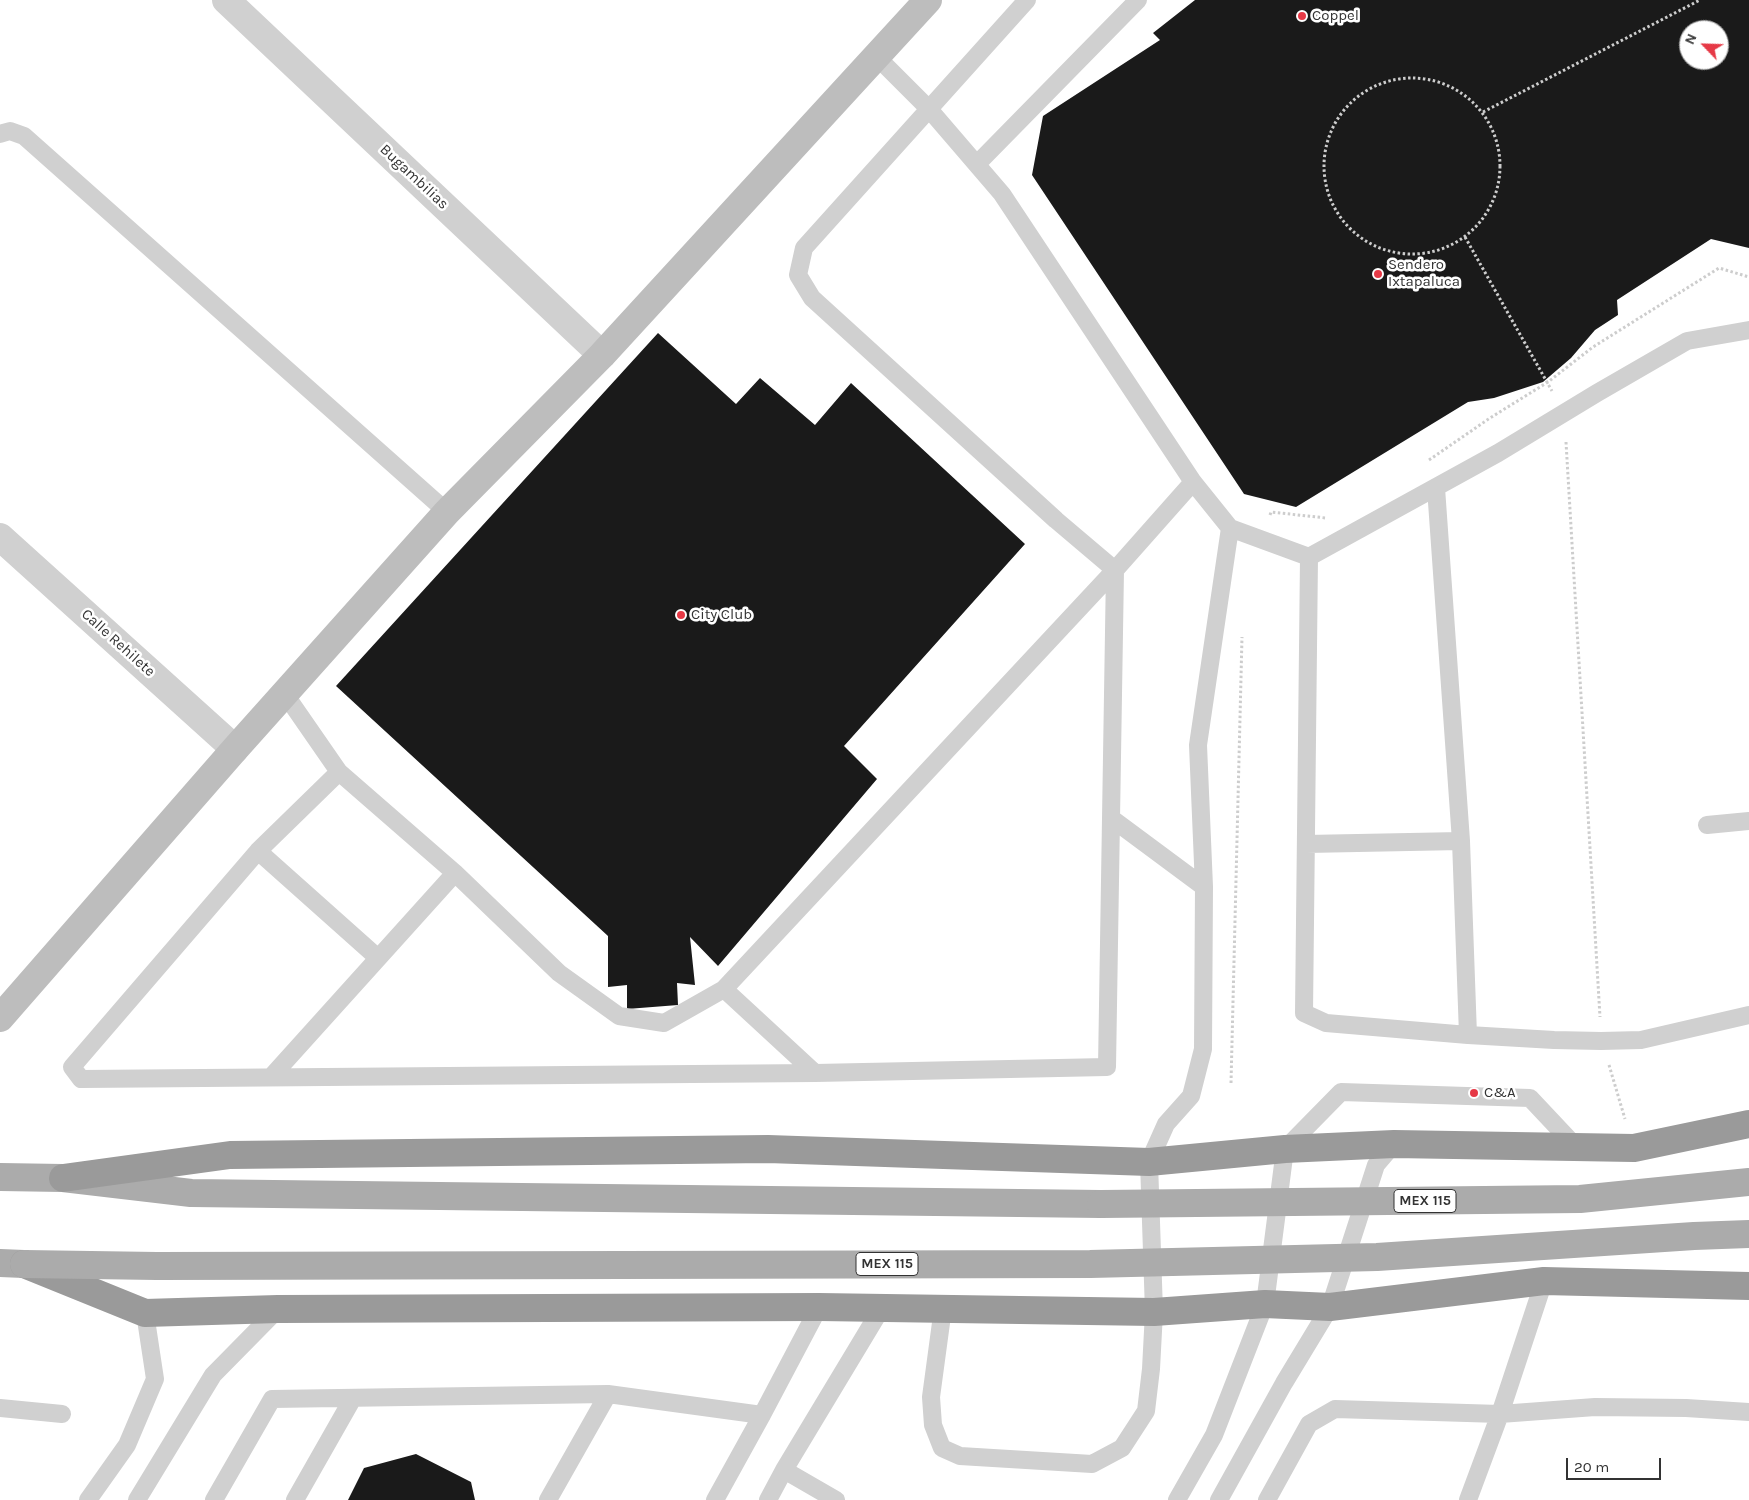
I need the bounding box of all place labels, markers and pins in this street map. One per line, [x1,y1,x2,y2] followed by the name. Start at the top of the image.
[1312,7,1359,25] place label: Coppel
[1296,10,1308,22] marker: Coppel
[1388,256,1460,291] place label: Sendero Ixtapaluca
[1372,268,1384,280] marker: Sendero Ixtapaluca
[691,606,752,624] place label: City Club
[675,609,687,621] marker: City Club
[1484,1084,1516,1102] place label: C&A
[1468,1087,1480,1099] marker: C&A

